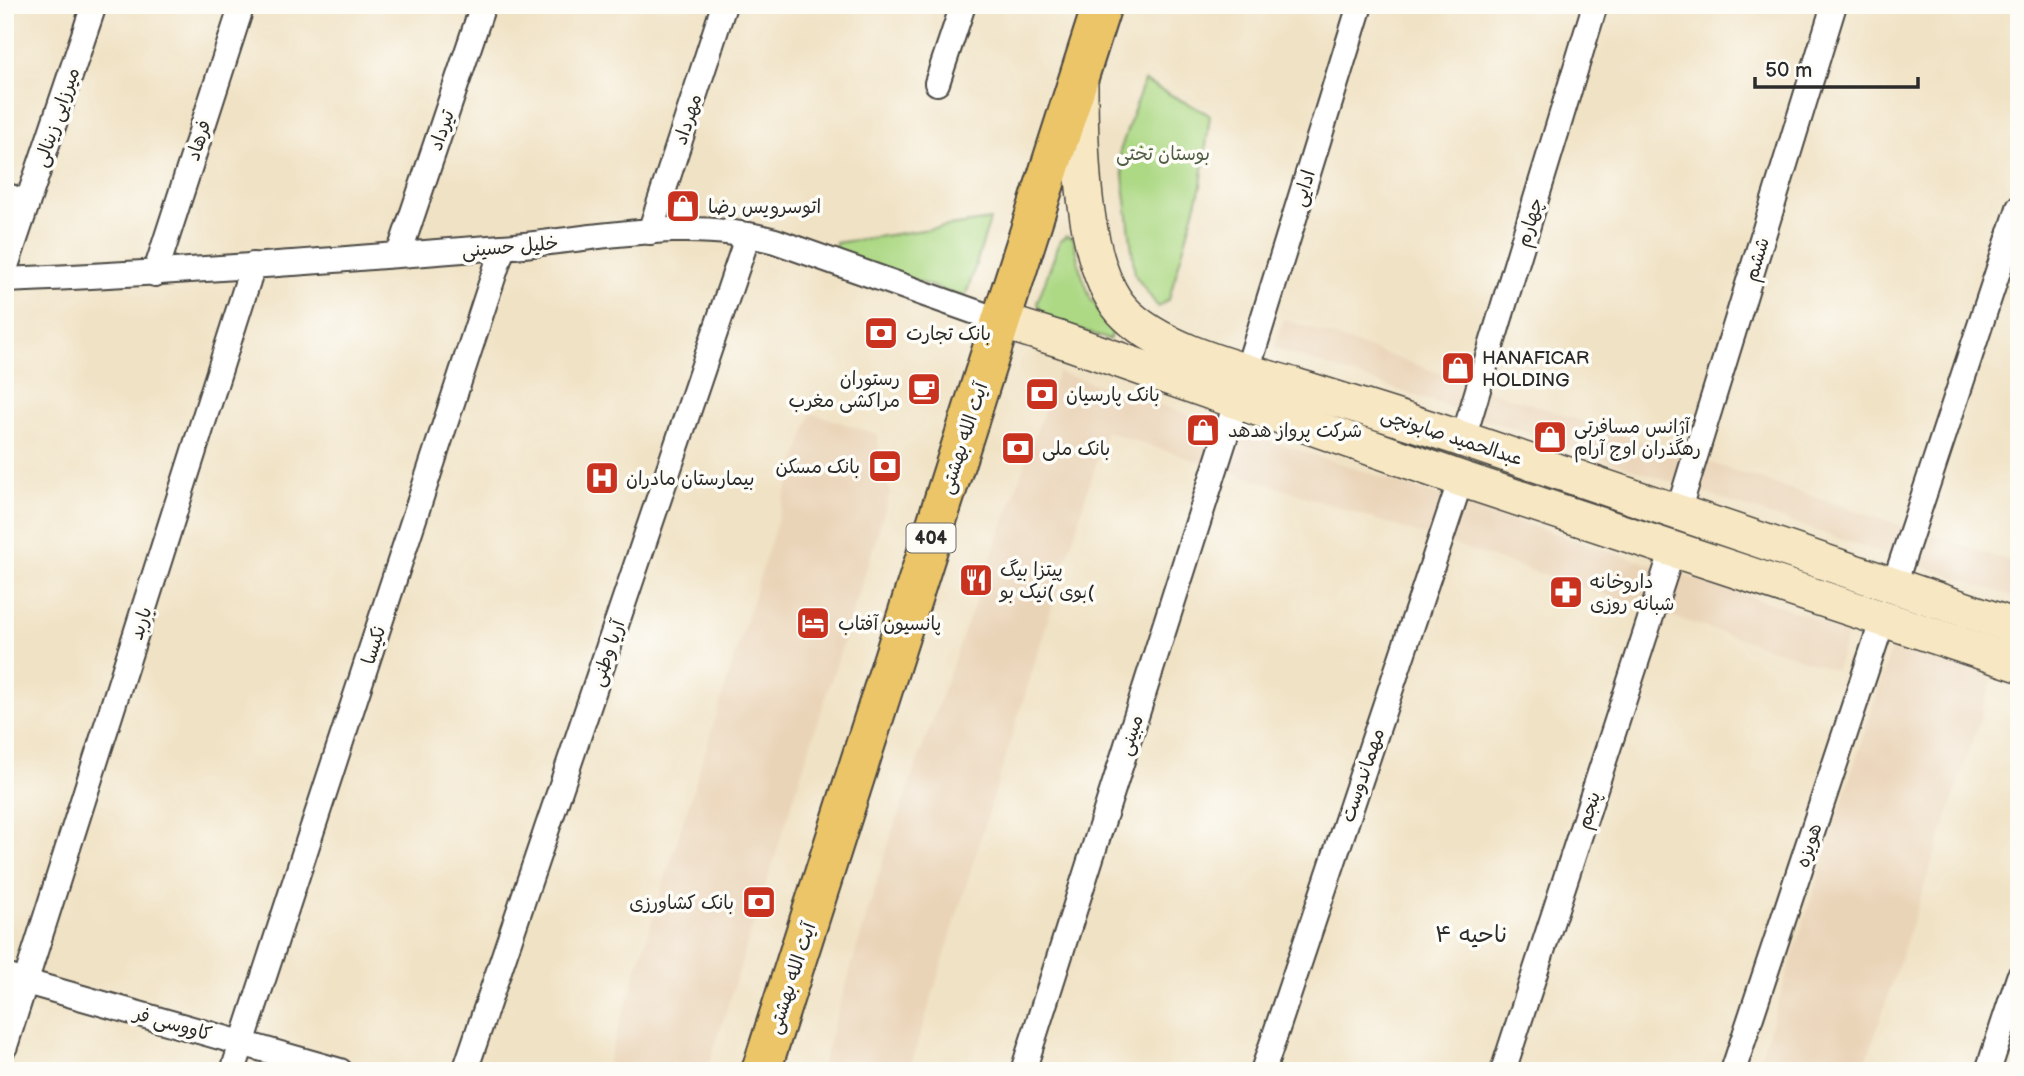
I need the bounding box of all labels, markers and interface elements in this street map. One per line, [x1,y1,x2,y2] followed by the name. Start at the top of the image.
[1755,46,1917,90] scale bar
[1765,58,1812,83] text: 50 m
[30,65,85,170] street label: میرزایی زینالی
[669,91,707,148] street label: مهرداد
[425,107,460,154] street label: تیرداد
[182,117,217,164] street label: فرهاد
[1116,143,1210,166] park label: بوستان تختی
[1288,167,1321,210] street label: ادایی
[664,187,702,225] shop icon: اتوسرویس رضا
[1512,195,1551,250] street label: چهارم
[708,196,821,219] place label: اتوسرویس رضا
[461,232,559,263] street label: خلیل حسینی
[1740,235,1777,285] street label: ششم
[862,314,900,352] bank icon: بانک تجارت
[906,323,991,346] place label: بانک تجارت
[1482,347,1589,392] place label: HANAFICAR HOLDING
[1439,349,1477,387] shop icon: HANAFICAR HOLDING
[789,368,900,413] place label: رستوران مراکشی مغرب
[905,370,943,408] cafe icon: رستوران مراکشی مغرب
[1023,375,1061,413] bank icon: بانک پارسیان
[936,379,994,497] street label: آیت الله بهشتی
[1066,384,1160,407] place label: بانک پارسیان
[1378,404,1525,471] street label: عبدالحمید صابونچی
[1184,411,1222,449] shop icon: شرکت پرواز هدهد
[1574,416,1701,463] place label: آژانس مسافرتی رهگذران اوج آرام
[1531,418,1569,456] shop icon: آژانس مسافرتی رهگذران اوج آرام
[1228,420,1362,443] place label: شرکت پرواز هدهد
[999,429,1037,467] bank icon: بانک ملی
[1042,438,1110,461] place label: بانک ملی
[866,447,904,485] bank icon: بانک مسکن
[776,456,860,479] place label: بانک مسکن
[583,459,621,497] hospital icon: بیمارستان مادران
[626,468,755,491] place label: بیمارستان مادران
[906,524,956,552] road number: 404
[998,559,1095,604] place label: پیتزا بیگ بوی )نیک بو(
[957,561,995,599] restaurant icon: پیتزا بیگ بوی )نیک بو(
[1590,571,1674,616] place label: داروخانه شبانه روزی
[1547,573,1585,611] pharmacy icon: داروخانه شبانه روزی
[125,604,158,643] street label: باربد
[794,604,832,642] hotel icon: پانسیون آفتاب
[838,613,941,636] place label: پانسیون آفتاب
[586,616,631,690] street label: آریا وطنی
[357,623,391,668] street label: نکیسا
[1114,712,1149,759] street label: مبینی
[1337,725,1390,826] street label: مهماندوست
[1573,789,1608,833] street label: پنجم
[1791,820,1827,871] street label: هویزه
[740,883,778,921] bank icon: بانک کشاورزی
[629,892,734,915] place label: بانک کشاورزی
[764,919,822,1037] street label: آیت الله بهشتی
[1435,921,1507,949] district label: ناحیه ۴
[129,1002,214,1047] street label: کاووسی فر

